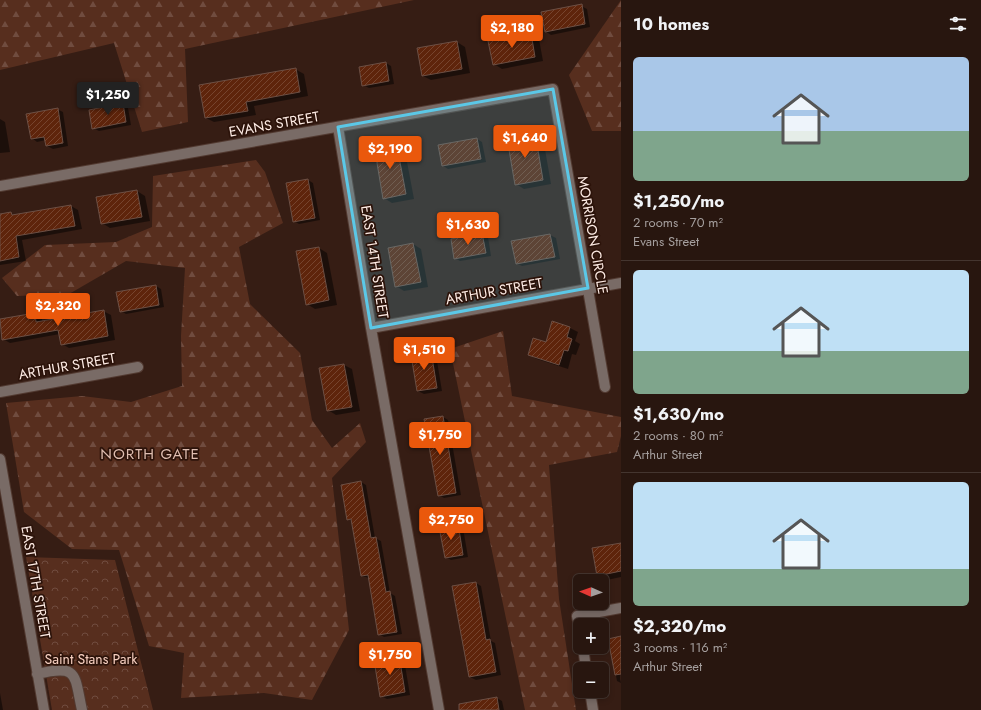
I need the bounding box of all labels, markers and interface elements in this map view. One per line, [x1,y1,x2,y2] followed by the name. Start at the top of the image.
[633,12,709,36] text: 10 homes
[947,13,969,35] icon: filters
[479,15,545,49] pin: $2,180
[490,18,534,37] text: $2,180
[75,82,141,116] pin: $1,250
[765,83,837,155] icon: home
[86,85,130,104] text: $1,250
[227,106,321,142] street label: EVANS STREET
[492,125,558,159] pin: $1,640
[502,128,548,147] text: $1,640
[357,136,423,170] pin: $2,190
[368,139,412,158] text: $2,190
[573,174,613,296] street label: MORRISON CIRCLE
[633,189,724,213] text: $1,250/mo
[356,204,394,321] street label: EAST 14TH STREET
[435,212,501,246] pin: $1,630
[633,213,723,232] text: 2 rooms · 70 m²
[446,215,490,234] text: $1,630
[633,232,699,251] text: Evans Street
[444,273,545,309] street label: ARTHUR STREET
[25,293,91,327] pin: $2,320
[35,296,81,315] text: $2,320
[765,296,837,368] icon: home
[391,337,457,371] pin: $1,510
[403,340,445,359] text: $1,510
[17,348,118,384] street label: ARTHUR STREET
[633,402,724,426] text: $1,630/mo
[407,422,473,456] pin: $1,750
[418,425,462,444] text: $1,750
[633,426,723,445] text: 2 rooms · 80 m²
[100,443,200,465] district label: NORTH GATE
[633,445,702,464] text: Arthur Street
[418,507,484,541] pin: $2,750
[765,508,837,580] icon: home
[428,510,474,529] text: $2,750
[16,524,56,640] street label: EAST 17TH STREET
[573,574,609,610] north arrow
[573,574,609,698] map controls
[633,614,726,638] text: $2,320/mo
[573,618,609,654] button: +
[633,638,727,657] text: 3 rooms · 116 m²
[357,642,423,676] pin: $1,750
[368,645,412,664] text: $1,750
[45,649,138,669] park label: Saint Stans Park
[633,657,702,676] text: Arthur Street
[573,662,609,698] button: −

